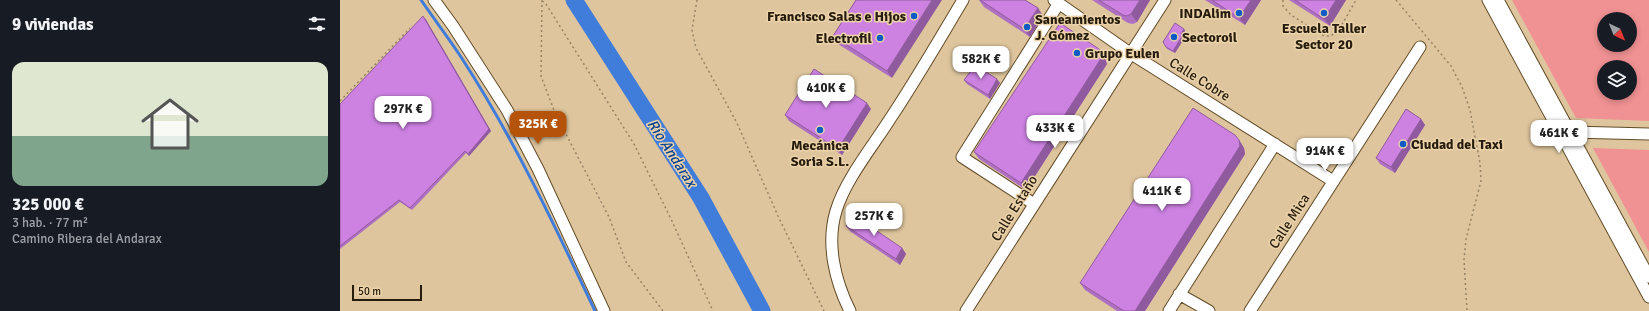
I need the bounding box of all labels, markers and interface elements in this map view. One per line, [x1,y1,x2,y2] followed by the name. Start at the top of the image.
[1179,5,1231,22] place label: INDAlim
[767,8,906,25] place label: Francisco Salas e Hijos
[1234,8,1244,18] marker: INDAlim
[1319,8,1329,18] marker: Escuela Taller Sector 20
[909,11,919,21] marker: Francisco Salas e Hijos
[1035,11,1121,44] place label: Saneamientos J. Gómez
[1597,12,1637,52] north arrow
[1597,12,1637,100] map controls
[306,13,328,35] icon: filters
[12,14,94,35] text: 9 viviendas
[1282,20,1367,53] place label: Escuela Taller Sector 20
[1022,22,1032,32] marker: Saneamientos J. Gómez
[1182,29,1238,46] place label: Sectoroil
[815,30,873,47] place label: Electrofil
[1169,32,1179,42] marker: Sectoroil
[875,33,885,43] marker: Electrofil
[1085,45,1160,62] place label: Grupo Eulen
[948,46,1014,80] pin: 582K €
[1072,48,1082,58] marker: Grupo Eulen
[961,51,1001,67] text: 582K €
[1166,54,1233,105] street label: Calle Cobre
[1597,60,1637,100] button: layers
[793,75,859,109] pin: 410K €
[806,80,846,96] text: 410K €
[134,88,206,160] icon: home
[370,96,436,130] pin: 297K €
[383,101,423,117] text: 297K €
[505,111,571,145] pin: 325K €
[1022,115,1088,149] pin: 433K €
[518,116,558,132] text: 325K €
[643,116,702,192] water label: Río Andarax
[1035,120,1075,136] text: 433K €
[1526,120,1592,154] pin: 461K €
[815,125,825,135] marker: Mecánica Soria S.L.
[1539,125,1579,141] text: 461K €
[1411,136,1503,153] place label: Ciudad del Taxi
[791,137,849,170] place label: Mecánica Soria S.L.
[1292,138,1358,172] pin: 914K €
[1398,139,1408,149] marker: Ciudad del Taxi
[1305,143,1345,159] text: 914K €
[987,172,1041,244] street label: Calle Estaño
[1129,178,1195,212] pin: 411K €
[1142,183,1182,199] text: 411K €
[1265,191,1314,252] street label: Calle Mica
[12,194,84,215] text: 325 000 €
[841,203,907,237] pin: 257K €
[854,208,894,224] text: 257K €
[12,215,88,231] text: 3 hab. · 77 m²
[12,231,162,247] text: Camino Ribera del Andarax
[352,283,422,302] scale bar
[358,285,381,298] text: 50 m

